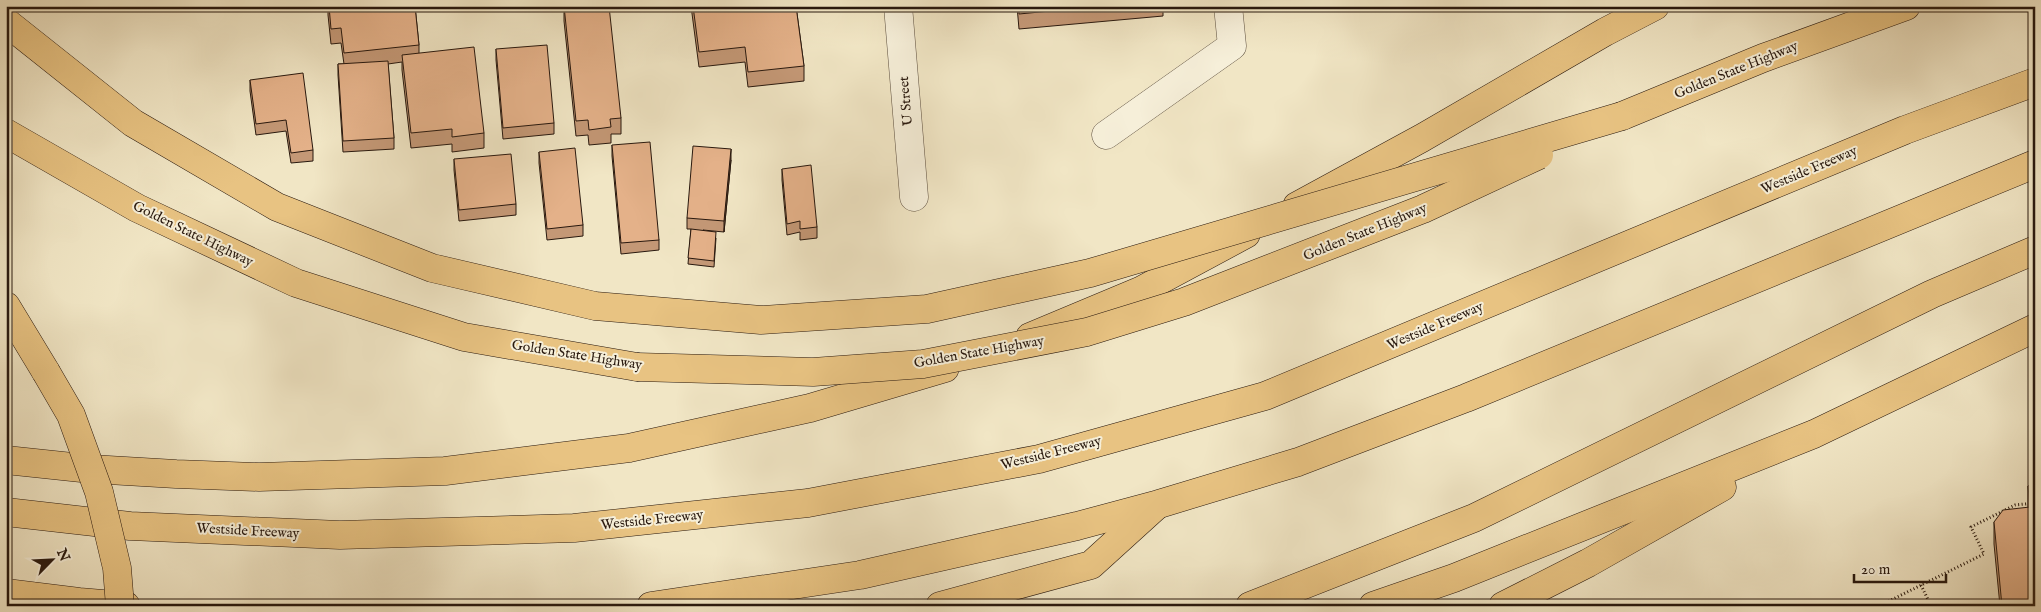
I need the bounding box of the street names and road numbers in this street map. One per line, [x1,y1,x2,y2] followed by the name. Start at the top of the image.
[1672,37,1801,103] street label: Golden State Highway
[895,75,917,127] street label: U Street
[1758,142,1860,198] street label: Westside Freeway
[130,197,256,271] street label: Golden State Highway
[1301,199,1430,265] street label: Golden State Highway
[1384,298,1486,354] street label: Westside Freeway
[913,332,1046,372] street label: Golden State Highway
[511,336,644,374] street label: Golden State Highway
[999,432,1103,474] street label: Westside Freeway
[600,506,704,534] street label: Westside Freeway
[196,519,300,543] street label: Westside Freeway

